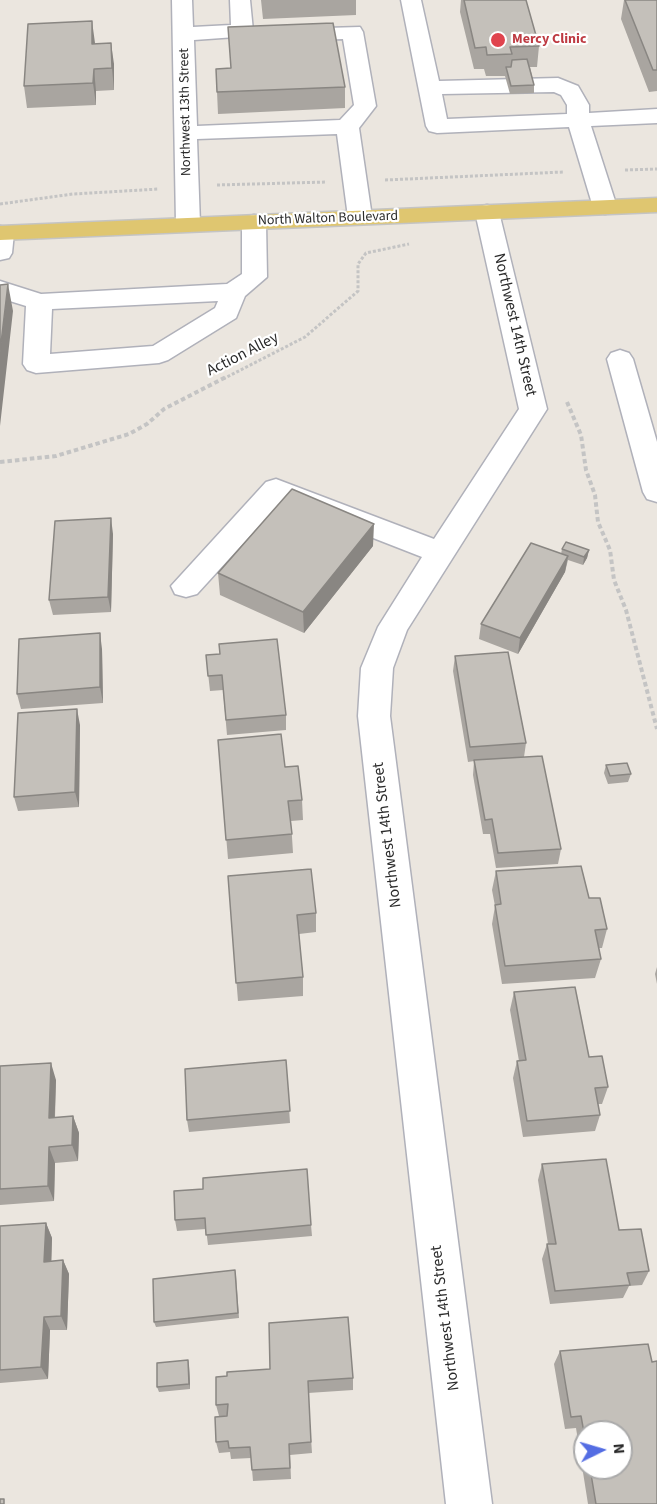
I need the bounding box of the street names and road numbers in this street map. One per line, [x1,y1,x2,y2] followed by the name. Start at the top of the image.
[176,48,196,176] street label: Northwest 13th Street
[258,208,398,230] street label: North Walton Boulevard
[488,252,540,398] street label: Northwest 14th Street
[204,329,282,381] street label: Action Alley
[370,761,406,909] street label: Northwest 14th Street
[428,1244,464,1392] street label: Northwest 14th Street

